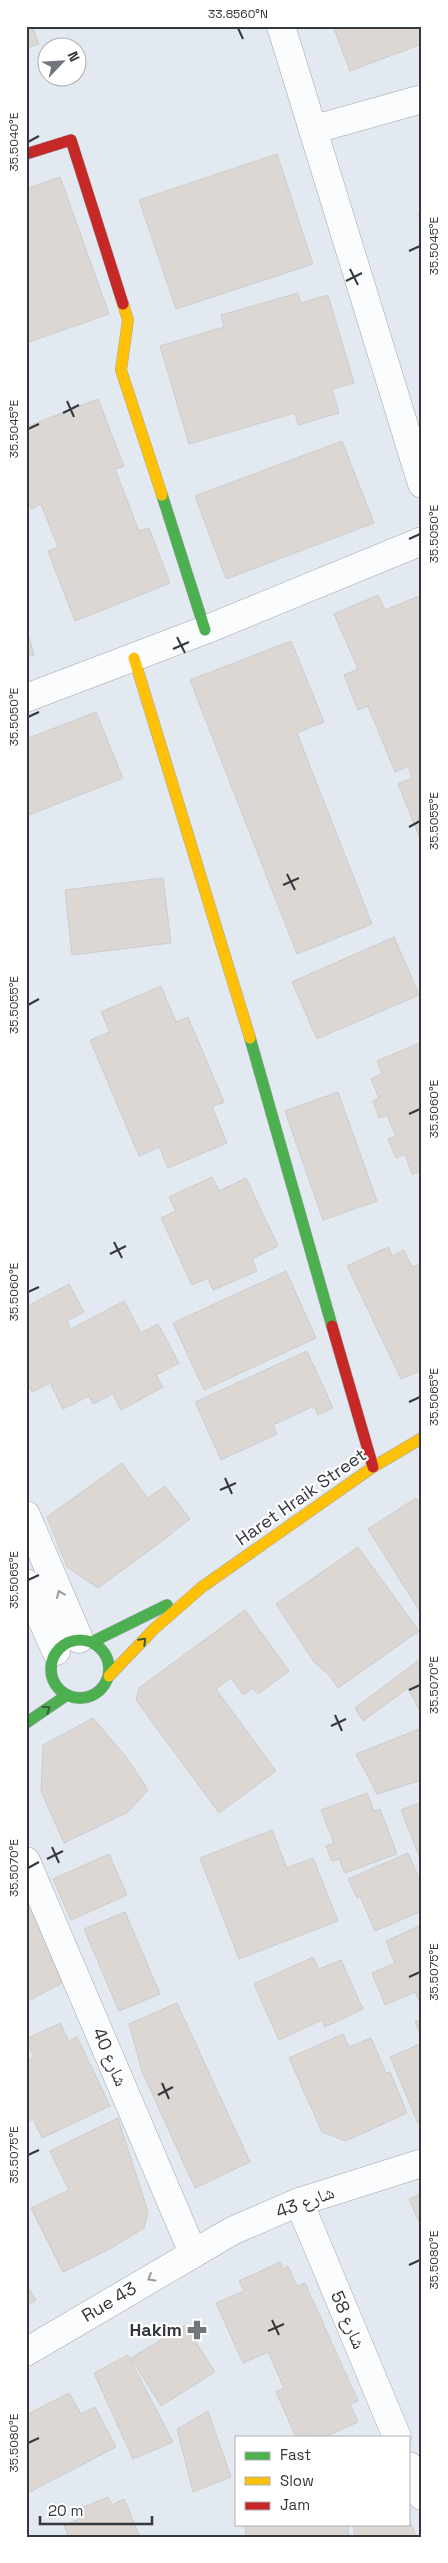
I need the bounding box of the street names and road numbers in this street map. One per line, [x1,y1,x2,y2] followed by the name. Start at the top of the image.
[231,1443,370,1550] street label: Haret Hraik Street
[88,2024,133,2090] street label: شارع 40
[272,2180,337,2223] street label: شارع 43
[77,2276,140,2327] street label: Rue 43
[326,2287,371,2352] street label: شارع 58

